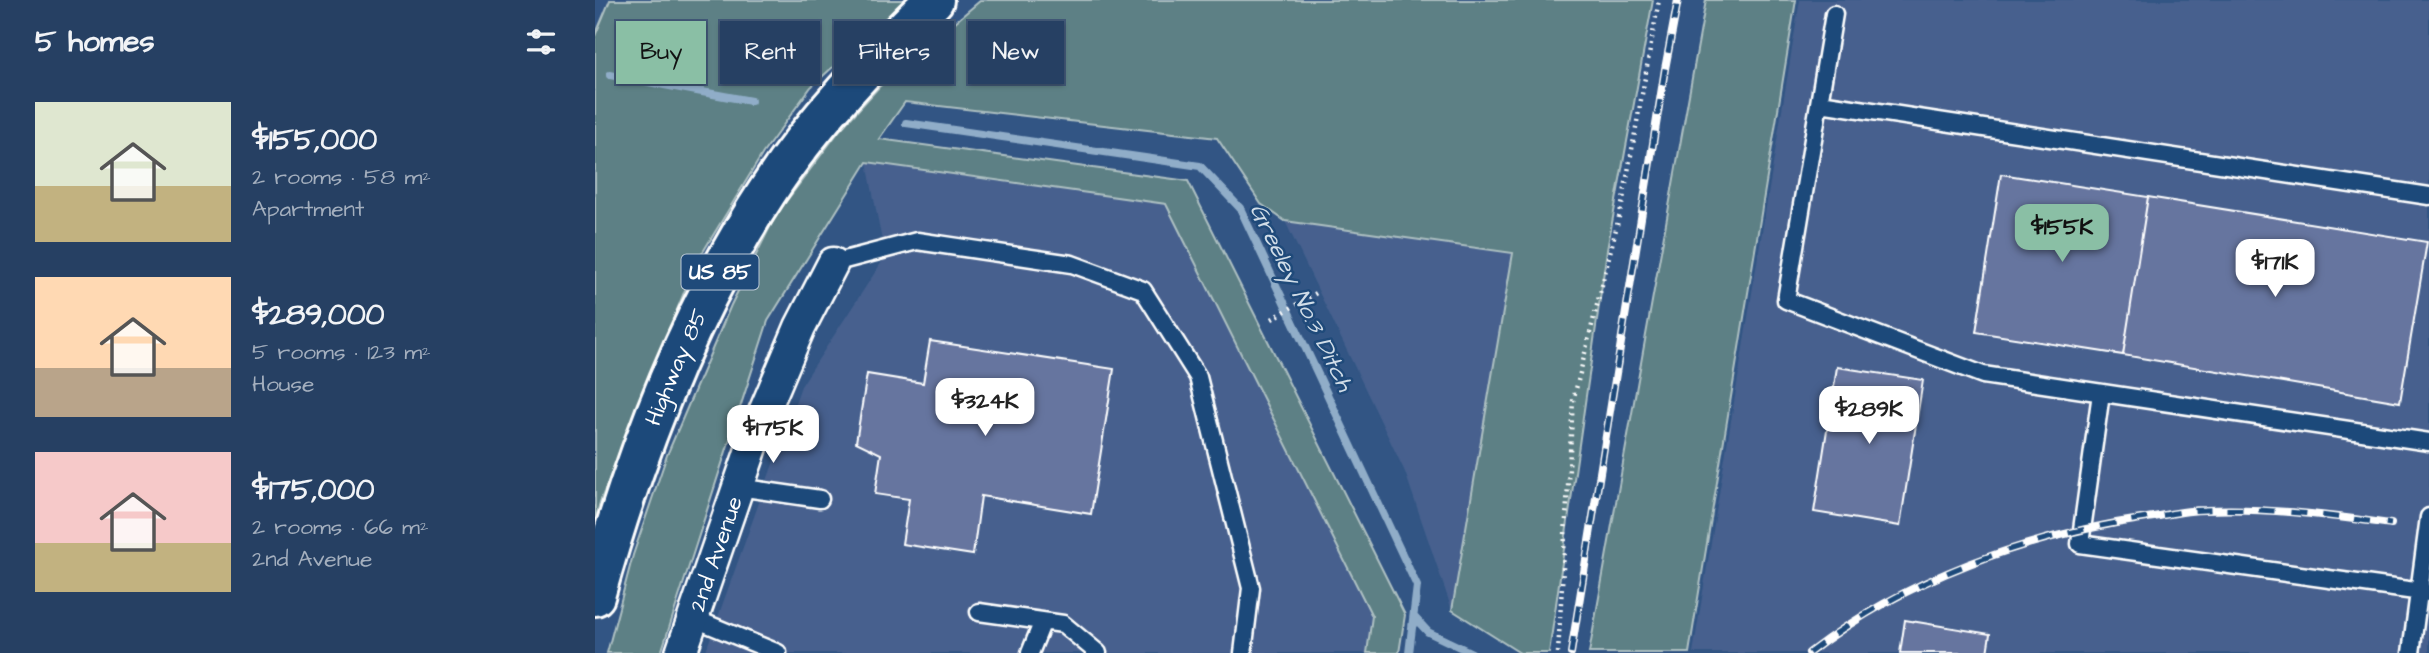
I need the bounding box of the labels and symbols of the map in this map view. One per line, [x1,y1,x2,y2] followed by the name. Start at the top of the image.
[1241,198,1362,398] water label: Greeley No.3 Ditch
[2013,204,2111,264] pin: $155K
[2226,240,2324,299] pin: $171K
[681,254,759,290] road number: US 85
[637,304,716,430] street label: Highway 85
[936,378,1034,438] pin: $324K
[1820,386,1918,446] pin: $289K
[724,406,822,465] pin: $175K
[681,492,751,616] street label: 2nd Avenue

